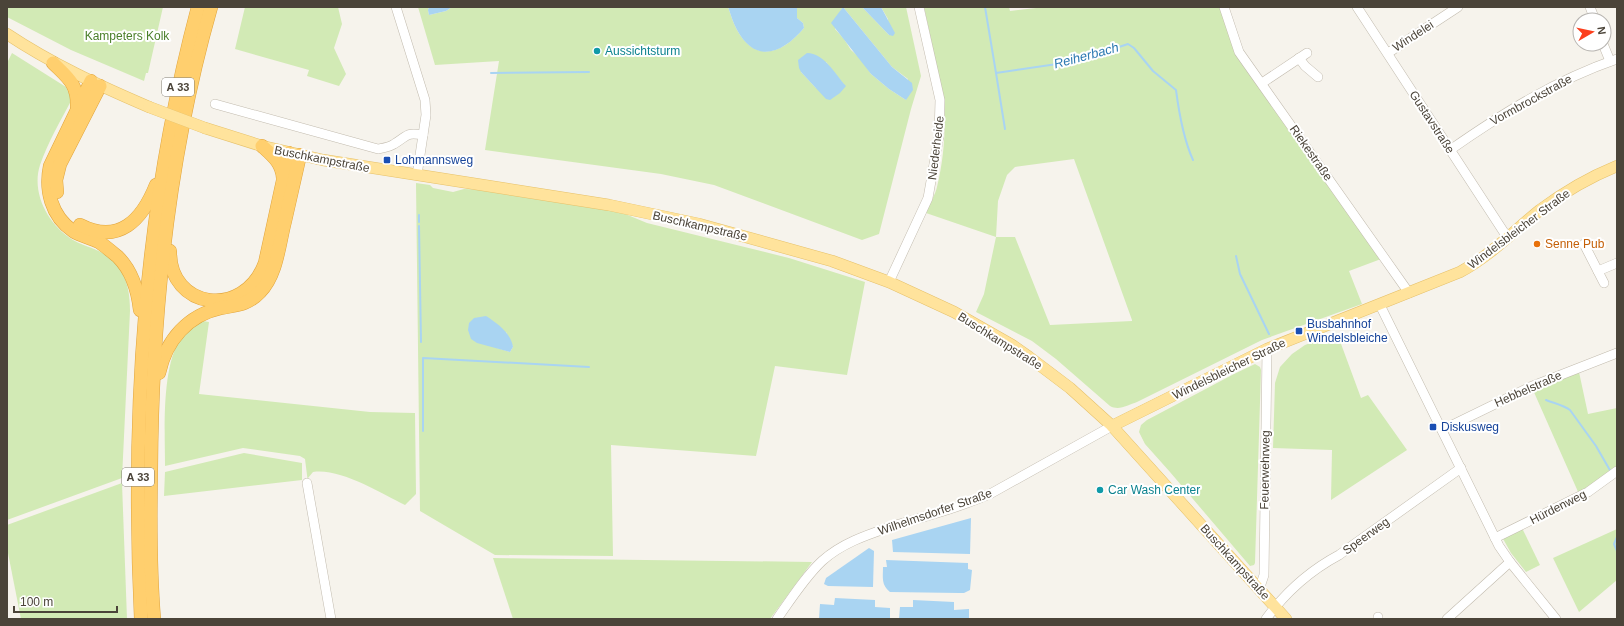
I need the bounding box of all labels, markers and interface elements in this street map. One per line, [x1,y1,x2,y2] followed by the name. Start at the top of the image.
[1572,12,1612,52] north arrow
[1390,18,1436,54] street label: Windelei
[1595,26,1608,35] text: N
[85,29,170,43] park label: Kampeters Kolk
[1052,40,1120,71] water label: Reiherbach
[605,44,680,58] place label: Aussichtsturm
[592,46,602,56] marker: Aussichtsturm
[1488,72,1575,128] street label: Vormbrockstraße
[162,78,194,96] road number: A 33
[1407,88,1458,156] street label: Gustavstraße
[925,115,947,181] street label: Niederheide
[1287,122,1335,184] street label: Riekestraße
[273,143,371,175] street label: Buschkampstraße
[395,153,473,167] place label: Lohmannsweg
[382,155,392,165] marker: Lohmannsweg
[1465,186,1573,272] street label: Windelsbleicher Straße
[651,208,749,244] street label: Buschkampstraße
[1545,237,1605,251] place label: Senne Pub
[1532,239,1542,249] marker: Senne Pub
[955,309,1045,373] street label: Buschkampstraße
[1307,317,1388,345] place label: Busbahnhof Windelsbleiche
[1294,326,1304,336] marker: Busbahnhof Windelsbleiche
[1170,335,1288,402] street label: Windelsbleicher Straße
[1492,368,1564,410] street label: Hebbelstraße
[1441,420,1499,434] place label: Diskusweg
[1428,422,1438,432] marker: Diskusweg
[1257,430,1273,510] street label: Feuerwehrweg
[122,468,154,486] road number: A 33
[1108,483,1200,497] place label: Car Wash Center
[1095,485,1105,495] marker: Car Wash Center
[876,486,994,538] street label: Wilhelmsdorfer Straße
[1527,487,1589,527] street label: Hürdenweg
[1340,514,1392,558] street label: Speerweg
[1197,521,1273,603] street label: Buschkampstraße
[14,588,117,614] scale bar
[20,595,53,609] text: 100 m

